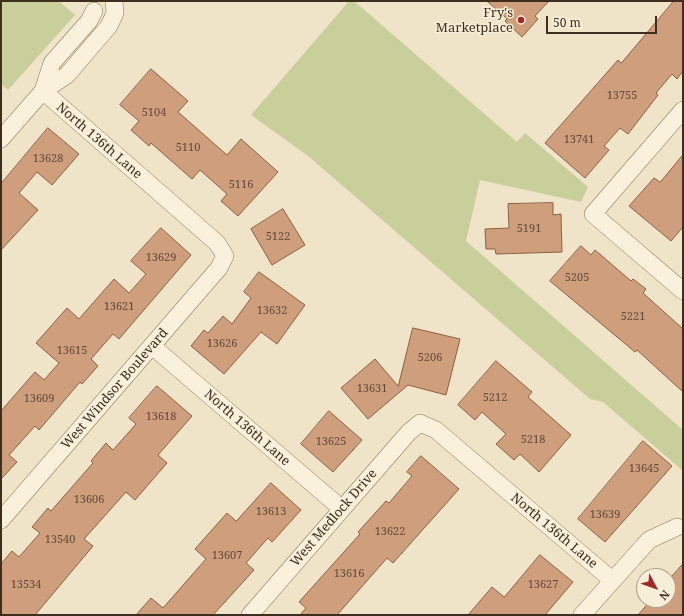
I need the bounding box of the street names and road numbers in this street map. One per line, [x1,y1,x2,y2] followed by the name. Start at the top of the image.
[53,100,145,182] street label: North 136th Lane
[58,325,172,453] street label: West Windsor Boulevard
[201,387,293,469] street label: North 136th Lane
[287,466,381,570] street label: West Medlock Drive
[507,490,601,572] street label: North 136th Lane

